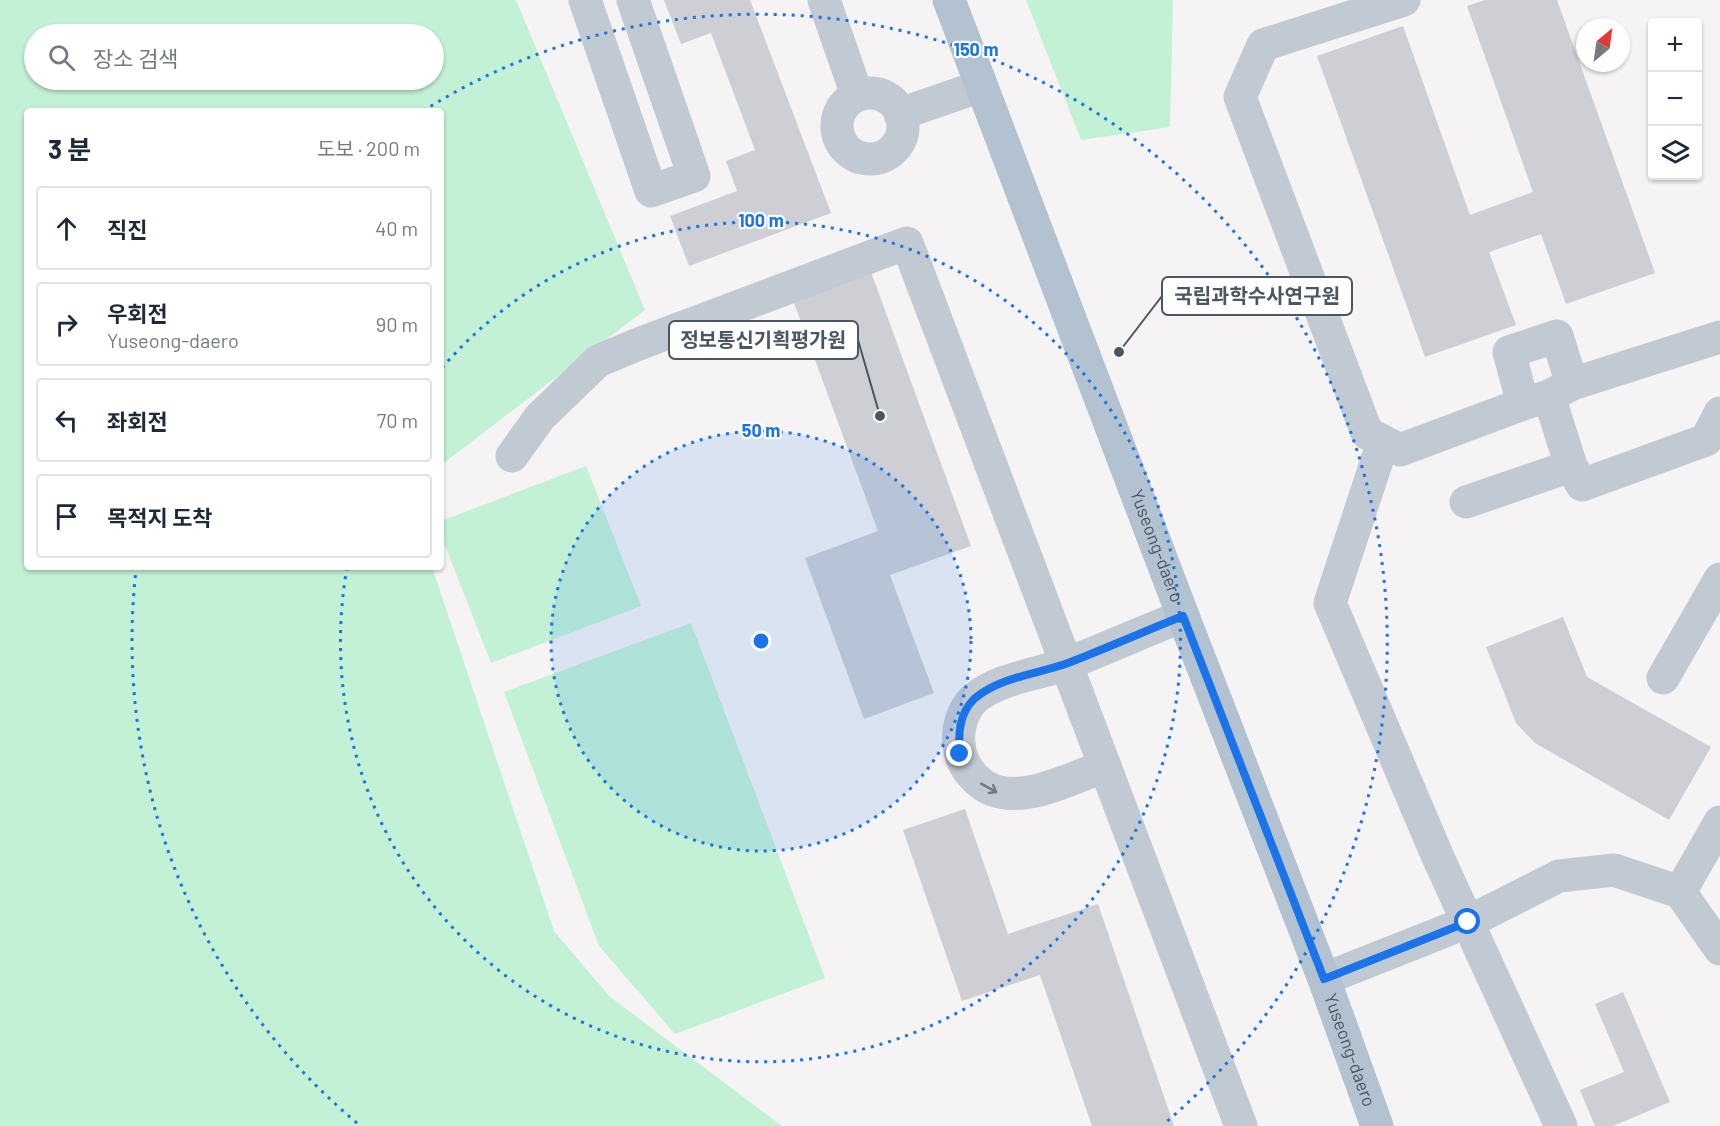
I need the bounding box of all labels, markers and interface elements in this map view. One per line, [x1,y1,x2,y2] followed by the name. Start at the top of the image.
[1576,18,1630,72] north arrow
[1648,18,1702,180] map controls
[1648,18,1702,72] button: +
[24,24,444,90] search box
[954,38,998,60] text: 150 m
[45,41,78,74] icon: search
[93,45,178,71] text: 장소 검색
[1648,72,1702,126] button: −
[1648,126,1702,180] button: layers
[48,133,91,164] text: 3 분
[317,136,420,160] text: 도보 · 200 m
[738,209,784,231] text: 100 m
[50,212,83,245] icon: ahead
[107,216,147,242] text: 직진
[375,216,418,240] text: 40 m
[1162,277,1352,315] callout: 국립과학수사연구원
[1174,283,1340,307] text: 국립과학수사연구원
[107,300,168,326] text: 우회전
[50,308,83,341] icon: right
[376,312,418,336] text: 90 m
[669,321,858,359] callout: 정보통신기획평가원
[680,327,846,351] text: 정보통신기획평가원
[107,328,239,352] text: Yuseong-daero
[50,404,83,437] icon: left
[107,408,168,434] text: 좌회전
[377,408,418,432] text: 70 m
[742,419,780,441] text: 50 m
[1126,486,1189,605] street label: Yuseong-daero
[50,500,83,533] icon: arrive
[107,504,213,530] text: 목적지 도착
[751,631,771,651] centre of rings
[946,740,972,766] route end
[980,782,997,794] one-way arrow
[1454,908,1480,934] route start
[1320,990,1381,1109] street label: Yuseong-daero

